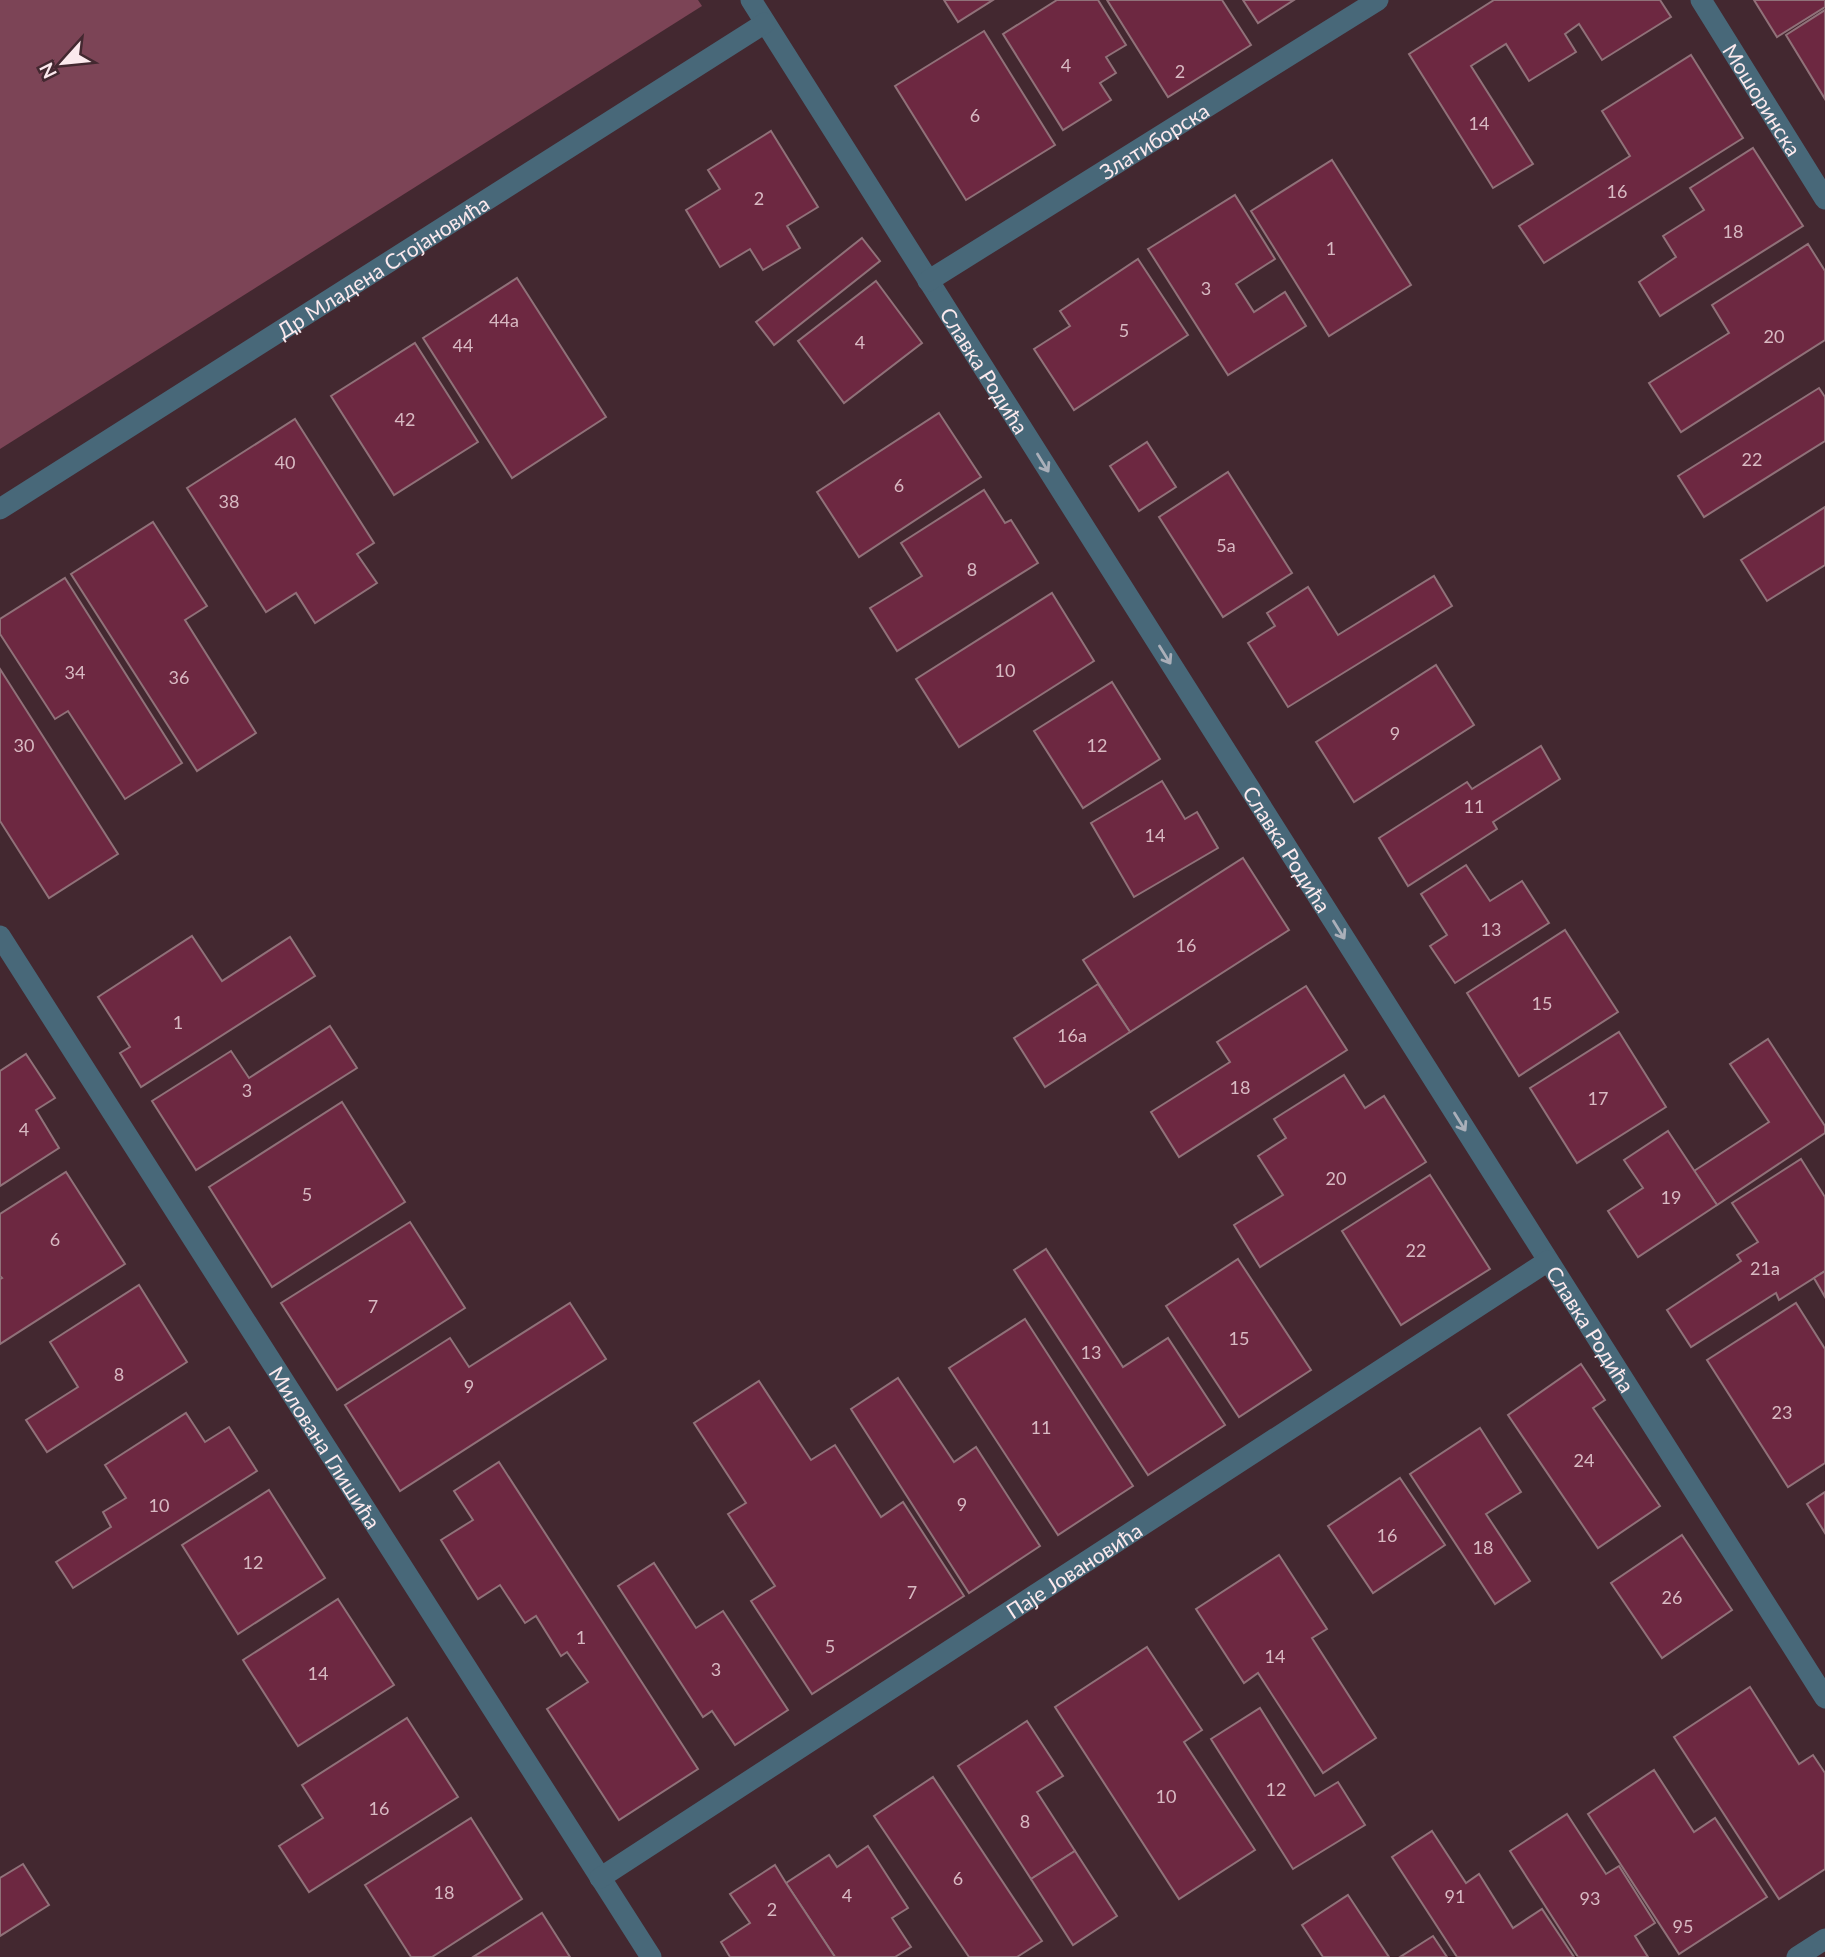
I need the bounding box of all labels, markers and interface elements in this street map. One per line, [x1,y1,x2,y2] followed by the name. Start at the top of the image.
[28,28,98,98] north arrow
[1719,39,1807,160] street label: Мошоринска
[1061,54,1071,76] house number: 4
[34,59,61,83] text: N
[1175,60,1185,82] house number: 2
[1094,97,1213,184] street label: Златиборска
[970,104,980,126] house number: 6
[1469,112,1489,134] house number: 14
[1607,180,1627,202] house number: 16
[754,187,764,209] house number: 2
[272,189,493,343] street label: Др Младена Стојановића
[1723,220,1743,242] house number: 18
[1326,237,1336,259] house number: 1
[1201,277,1211,299] house number: 3
[936,302,1034,438] street label: Славка Родића
[489,309,519,331] house number: 44a
[1119,319,1129,341] house number: 5
[1764,325,1784,347] house number: 20
[855,331,865,353] house number: 4
[453,334,473,356] house number: 44
[395,408,415,430] house number: 42
[1742,448,1762,470] house number: 22
[275,451,295,473] house number: 40
[1036,452,1050,472] one-way arrow
[894,474,904,496] house number: 6
[219,490,239,512] house number: 38
[1216,534,1236,556] house number: 5a
[967,558,977,580] house number: 8
[1158,644,1172,664] one-way arrow
[995,659,1015,681] house number: 10
[65,661,85,683] house number: 34
[169,666,189,688] house number: 36
[1390,722,1400,744] house number: 9
[14,734,34,756] house number: 30
[1087,734,1107,756] house number: 12
[1238,781,1337,916] street label: Славка Родића
[1464,795,1484,817] house number: 11
[1145,824,1165,846] house number: 14
[1481,918,1501,940] house number: 13
[1332,919,1346,939] one-way arrow
[1176,934,1196,956] house number: 16
[1532,992,1552,1014] house number: 15
[173,1011,183,1033] house number: 1
[1057,1024,1087,1046] house number: 16a
[1230,1076,1250,1098] house number: 18
[242,1079,252,1101] house number: 3
[1588,1087,1608,1109] house number: 17
[1453,1112,1468,1131] one-way arrow
[19,1118,29,1140] house number: 4
[1326,1167,1346,1189] house number: 20
[302,1183,312,1205] house number: 5
[1661,1186,1681,1208] house number: 19
[50,1228,60,1250] house number: 6
[1406,1239,1426,1261] house number: 22
[1750,1257,1780,1279] house number: 21a
[1542,1261,1641,1396] street label: Славка Родића
[368,1295,378,1317] house number: 7
[1229,1327,1249,1349] house number: 15
[1081,1341,1101,1363] house number: 13
[265,1361,387,1533] street label: Милована Глишића
[114,1363,124,1385] house number: 8
[464,1375,474,1397] house number: 9
[1772,1401,1792,1423] house number: 23
[1031,1416,1051,1438] house number: 11
[1574,1449,1594,1471] house number: 24
[957,1493,967,1515] house number: 9
[149,1494,169,1516] house number: 10
[1001,1517,1146,1623] street label: Паје Јовановића
[1377,1524,1397,1546] house number: 16
[1473,1536,1493,1558] house number: 18
[243,1551,263,1573] house number: 12
[907,1581,917,1603] house number: 7
[1662,1586,1682,1608] house number: 26
[576,1626,586,1648] house number: 1
[825,1635,835,1657] house number: 5
[1265,1645,1285,1667] house number: 14
[711,1658,721,1680] house number: 3
[308,1662,328,1684] house number: 14
[1266,1778,1286,1800] house number: 12
[1156,1785,1176,1807] house number: 10
[369,1797,389,1819] house number: 16
[1020,1810,1030,1832] house number: 8
[953,1867,963,1889] house number: 6
[434,1881,454,1903] house number: 18
[842,1884,852,1906] house number: 4
[1445,1885,1465,1907] house number: 91
[1580,1887,1600,1909] house number: 93
[767,1898,777,1920] house number: 2
[1673,1915,1693,1937] house number: 95

